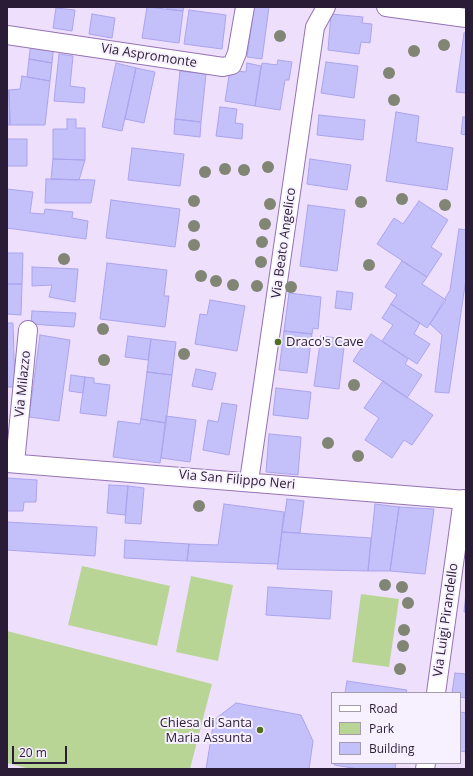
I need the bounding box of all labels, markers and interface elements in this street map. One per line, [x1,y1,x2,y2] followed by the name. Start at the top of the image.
[100,41,198,71] street label: Via Aspromonte
[269,187,299,299] street label: Via Beato Angelico
[286,334,364,350] place label: Draco's Cave
[273,337,283,347] marker: Draco's Cave
[12,350,34,418] street label: Via Milazzo
[178,467,296,493] street label: Via San Filippo Neri
[430,562,462,678] street label: Via Luigi Pirandello
[331,692,461,764] legend
[369,700,398,717] text: Road
[160,715,252,746] place label: Chiesa di Santa Maria Assunta
[369,720,394,737] text: Park
[255,725,265,735] marker: Chiesa di Santa Maria Assunta
[14,738,69,764] scale bar
[369,740,414,757] text: Building
[19,744,47,761] text: 20 m

